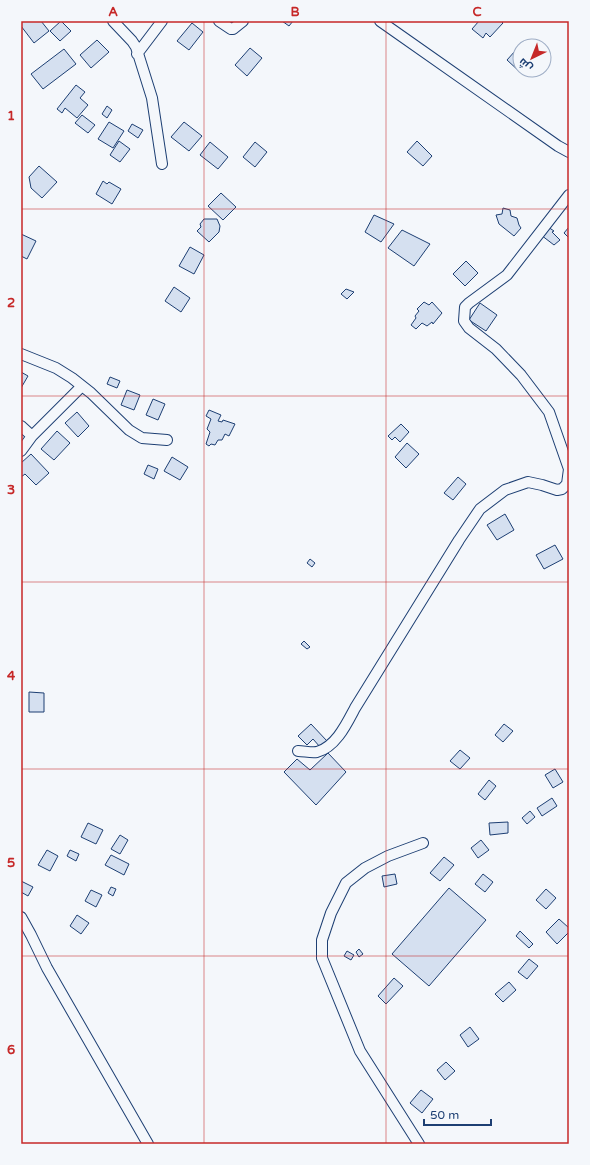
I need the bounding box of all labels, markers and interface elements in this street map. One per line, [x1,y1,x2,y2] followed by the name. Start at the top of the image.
[108,4,118,20] text: A
[290,4,300,20] text: B
[472,4,482,20] text: C
[512,38,552,78] north arrow
[516,55,535,75] text: ش
[7,108,15,124] text: 1
[7,295,15,311] text: 2
[7,482,15,498] text: 3
[7,668,16,684] text: 4
[7,855,15,871] text: 5
[7,1042,15,1058] text: 6
[424,1101,491,1127] scale bar
[430,1108,459,1122] text: 50 m

